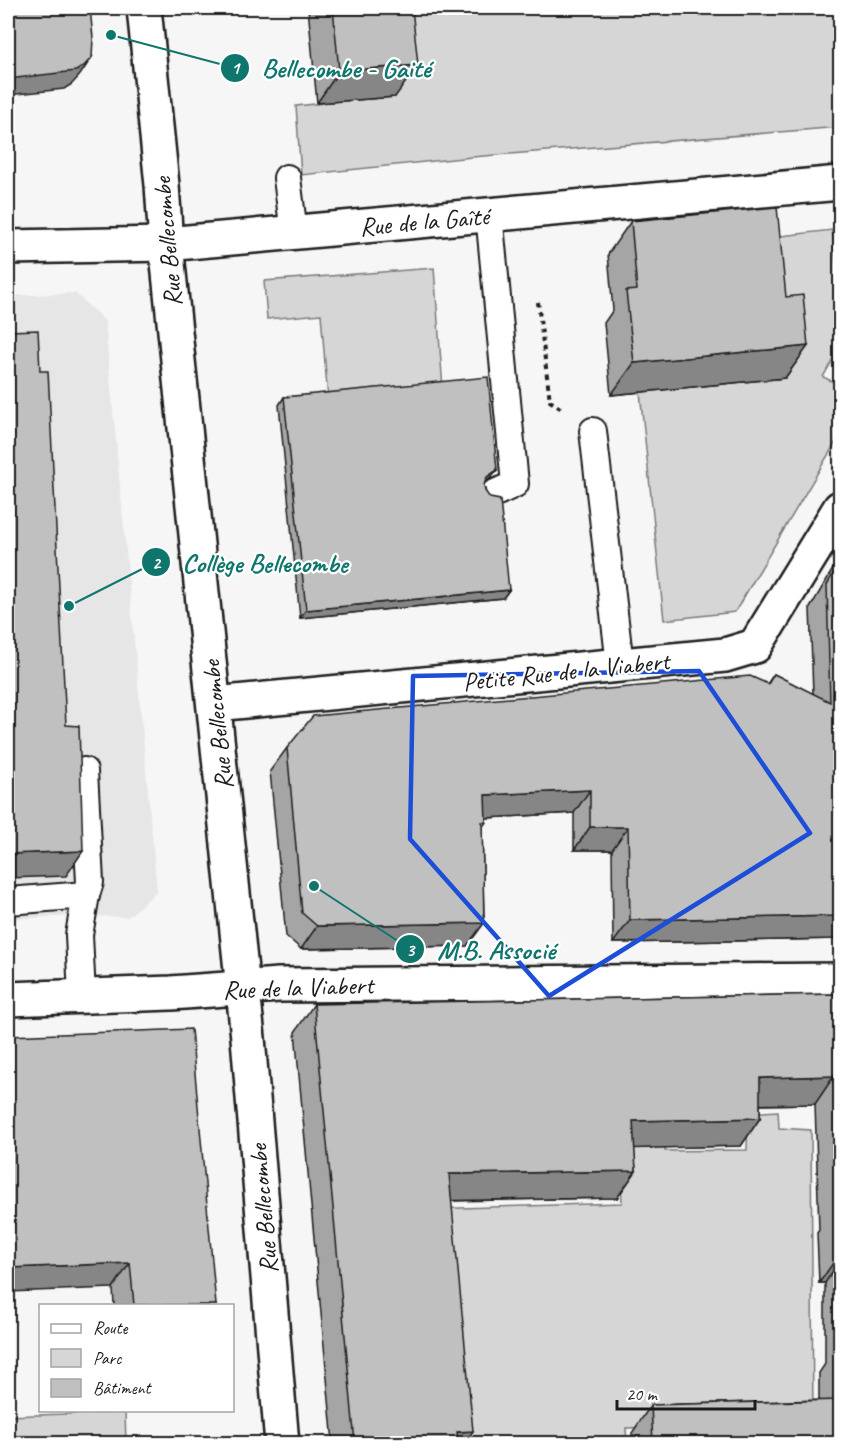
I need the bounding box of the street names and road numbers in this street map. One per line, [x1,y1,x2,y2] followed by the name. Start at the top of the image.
[145,174,190,308] street label: Rue Bellecombe
[358,199,494,244] street label: Rue de la Gaîté
[461,644,673,699] street label: Petite Rue de la Viabert
[194,657,241,791] street label: Rue Bellecombe
[222,968,376,1007] street label: Rue de la Viabert
[241,1141,286,1275] street label: Rue Bellecombe

